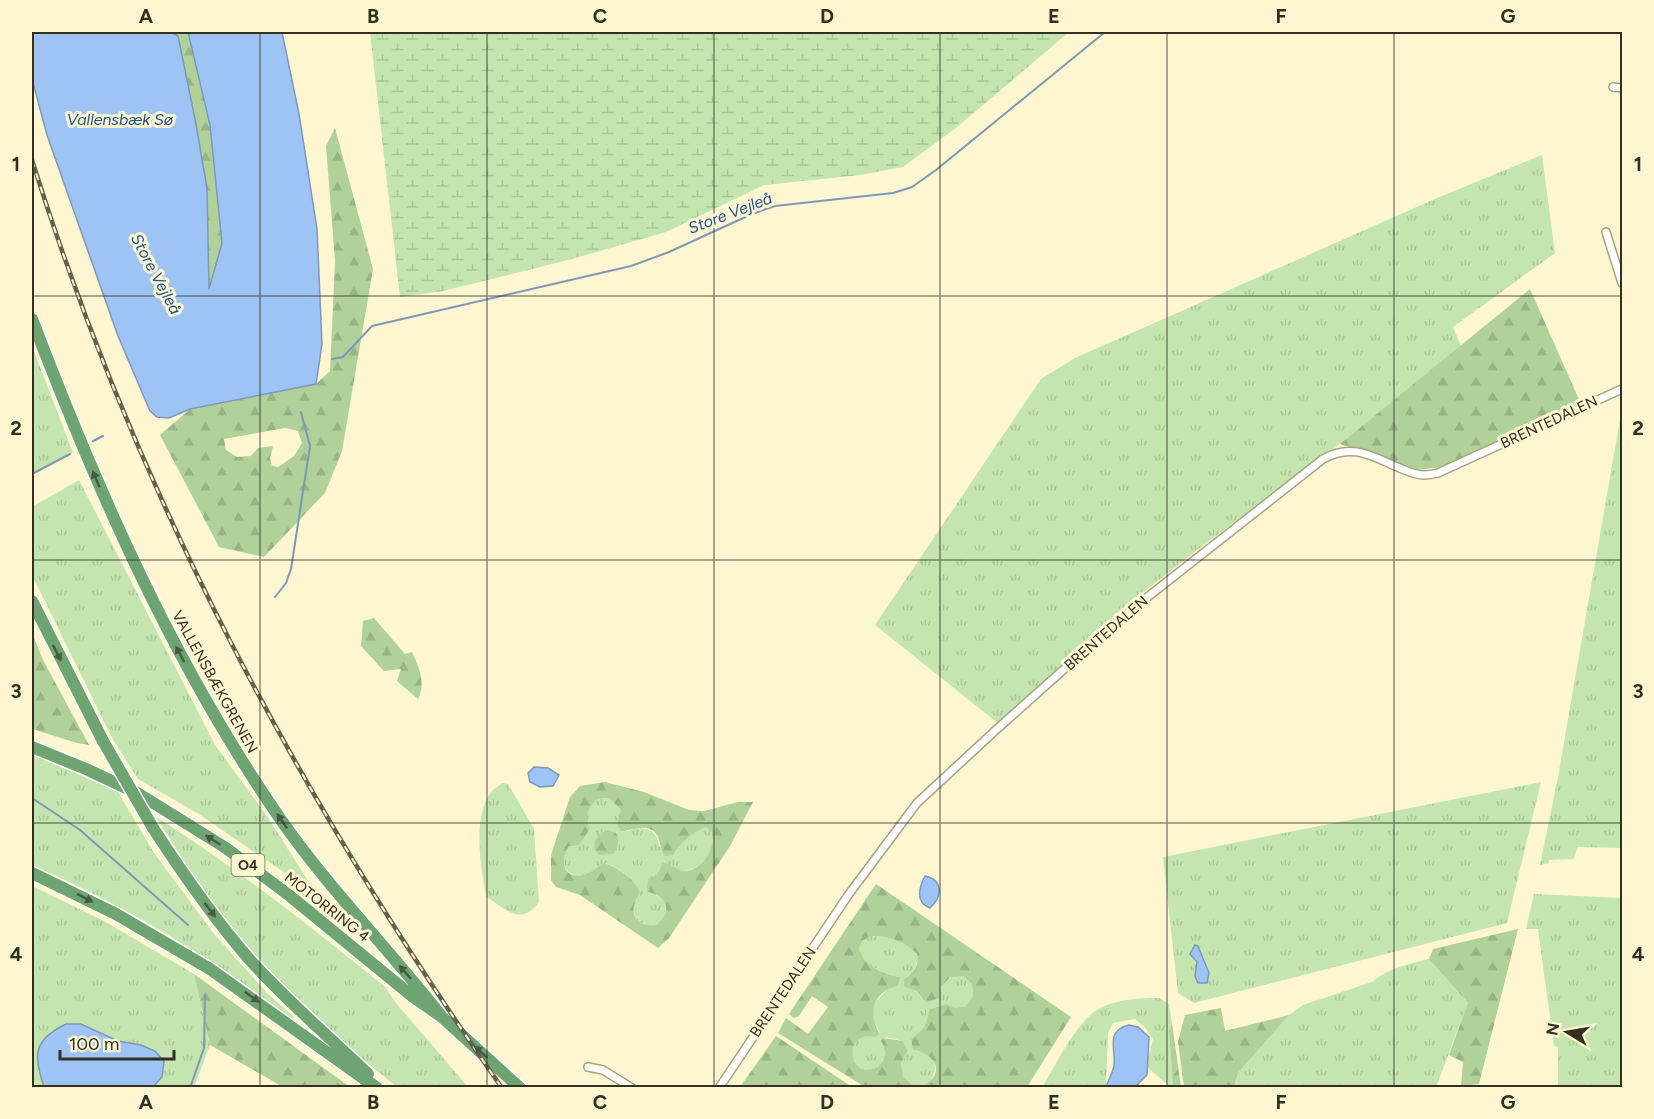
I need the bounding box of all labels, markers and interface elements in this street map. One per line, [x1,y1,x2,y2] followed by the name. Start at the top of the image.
[139,4,154,28] text: A
[367,4,379,28] text: B
[593,4,607,28] text: C
[820,4,834,28] text: D
[1048,4,1060,28] text: E
[1275,4,1287,28] text: F
[1501,4,1516,28] text: G
[67,110,174,129] water label: Vallensbæk Sø
[12,152,20,176] text: 1
[1634,152,1642,176] text: 1
[685,188,775,238] water label: Store Vejleå
[127,231,185,317] water label: Store Vejleå
[1498,392,1600,452] street label: BRENTEDALEN
[10,416,22,440] text: 2
[1632,416,1644,440] text: 2
[91,469,101,487] one-way arrow
[1060,592,1152,674] street label: BRENTEDALEN
[168,608,262,756] street label: VALLENSBÆKGRENEN
[52,645,62,662] one-way arrow
[175,646,185,663] one-way arrow
[10,679,22,703] text: 3
[1632,679,1644,703] text: 3
[276,813,288,829] one-way arrow
[205,835,221,846] one-way arrow
[232,854,264,876] road number: O4
[281,868,373,946] street label: MOTORRING 4
[76,893,93,903] one-way arrow
[204,902,216,918] one-way arrow
[10,942,23,966] text: 4
[1632,942,1645,966] text: 4
[746,943,820,1041] street label: BRENTEDALEN
[399,965,412,980] one-way arrow
[245,991,260,1003] one-way arrow
[1537,1002,1597,1062] north arrow
[1542,1021,1563,1037] text: N
[60,1023,174,1061] scale bar
[69,1033,119,1055] text: 100 m
[474,1046,489,1059] one-way arrow
[139,1090,154,1114] text: A
[367,1090,379,1114] text: B
[593,1090,607,1114] text: C
[820,1090,834,1114] text: D
[1048,1090,1060,1114] text: E
[1275,1090,1287,1114] text: F
[1501,1090,1516,1114] text: G

